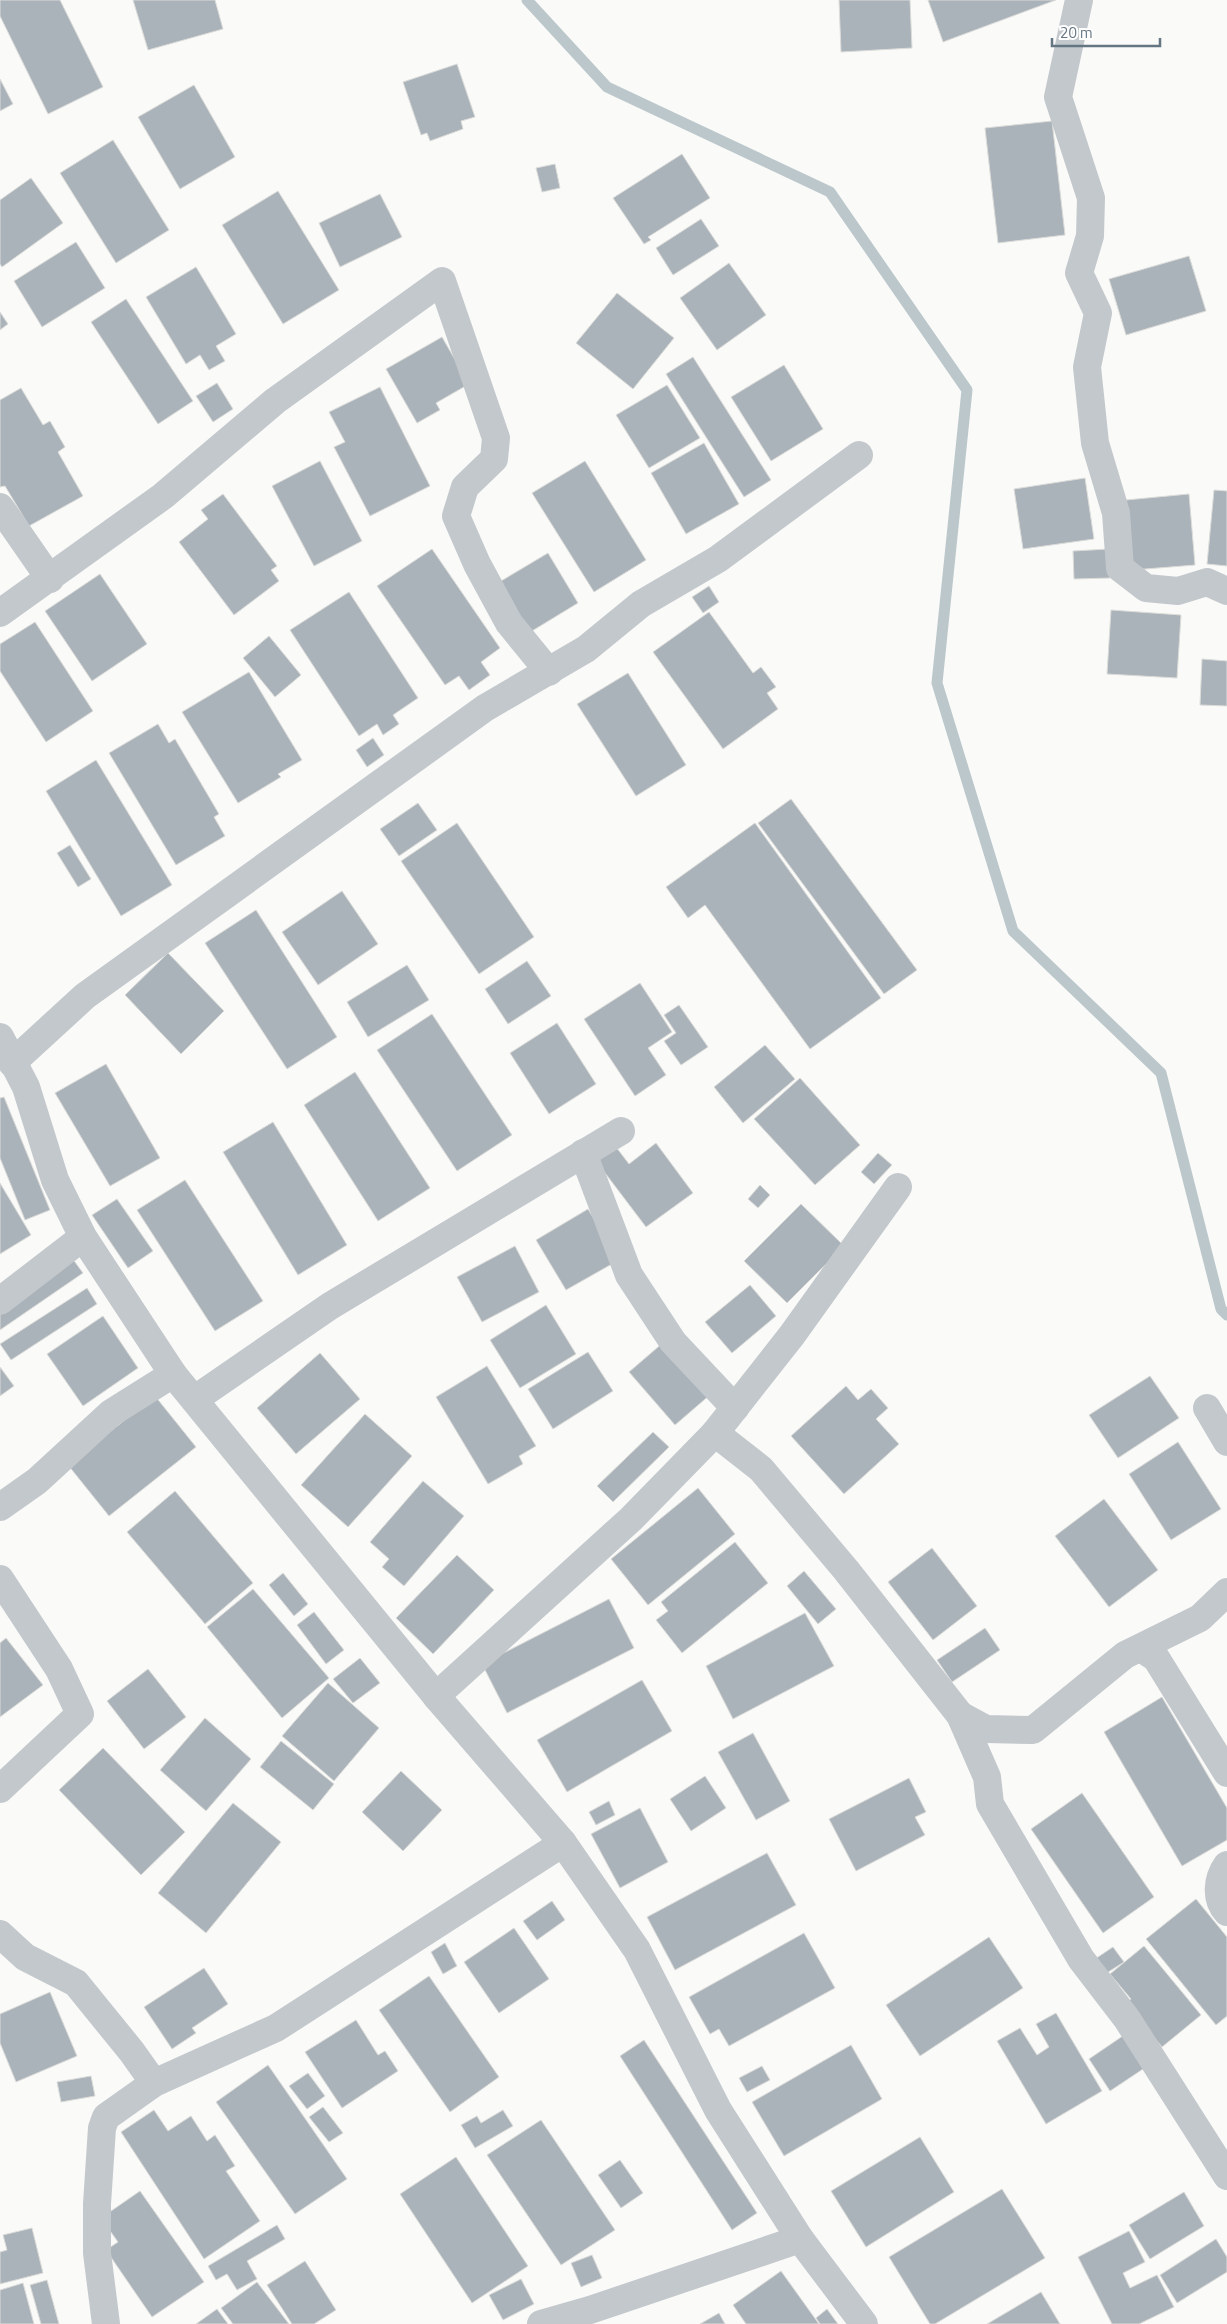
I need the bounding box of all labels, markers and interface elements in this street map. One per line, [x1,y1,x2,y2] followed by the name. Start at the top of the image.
[1052,15,1160,47] scale bar
[1060,21,1093,44] text: 20 m

